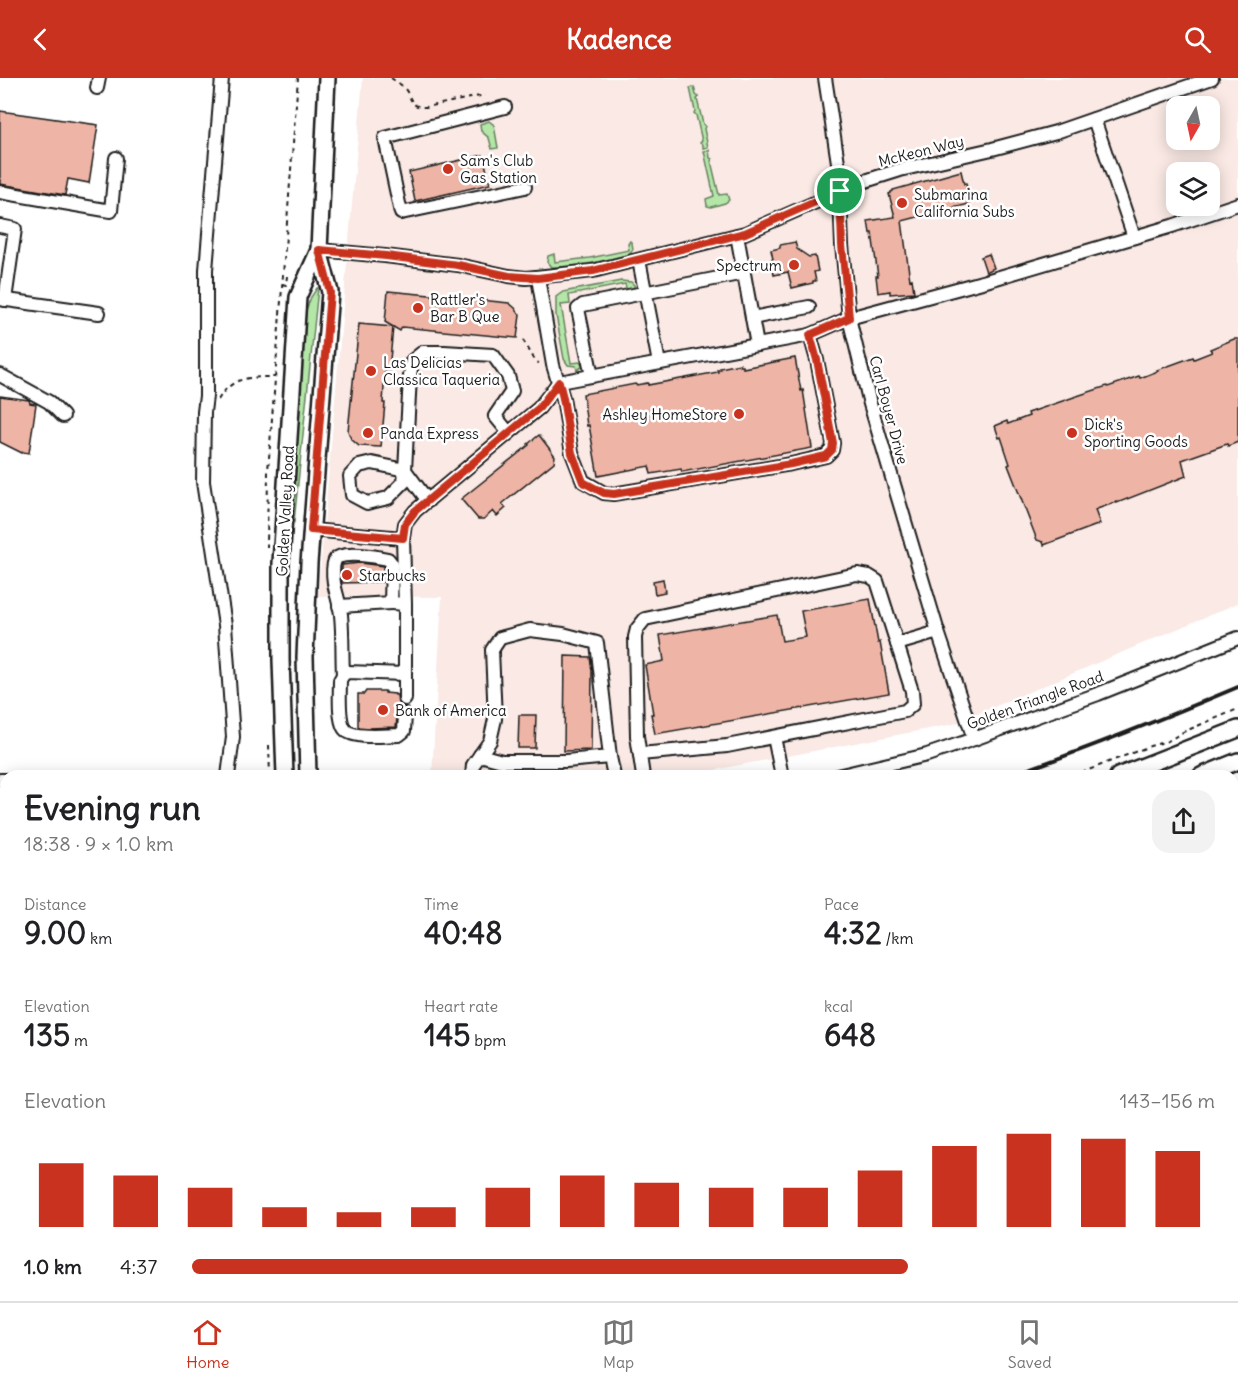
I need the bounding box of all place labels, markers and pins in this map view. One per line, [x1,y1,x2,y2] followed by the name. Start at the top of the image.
[460,151,537,187] place label: Sam's Club Gas Station
[441,162,455,176] marker: Sam's Club Gas Station
[814,165,865,216] pin
[914,185,1015,221] place label: Submarina California Subs
[895,196,909,210] marker: Submarina California Subs
[716,256,782,275] place label: Spectrum
[787,258,801,272] marker: Spectrum
[430,290,500,326] place label: Rattler's Bar B Que
[411,301,425,315] marker: Rattler's Bar B Que
[383,353,500,389] place label: Las Delicias Classica Taqueria
[364,364,378,378] marker: Las Delicias Classica Taqueria
[603,405,727,424] place label: Ashley HomeStore
[732,407,746,421] marker: Ashley HomeStore
[1084,415,1188,451] place label: Dick's Sporting Goods
[380,424,479,443] place label: Panda Express
[361,426,375,440] marker: Panda Express
[1065,426,1079,440] marker: Dick's Sporting Goods
[359,566,426,585] place label: Starbucks
[340,568,354,582] marker: Starbucks
[395,701,507,720] place label: Bank of America
[376,703,390,717] marker: Bank of America

